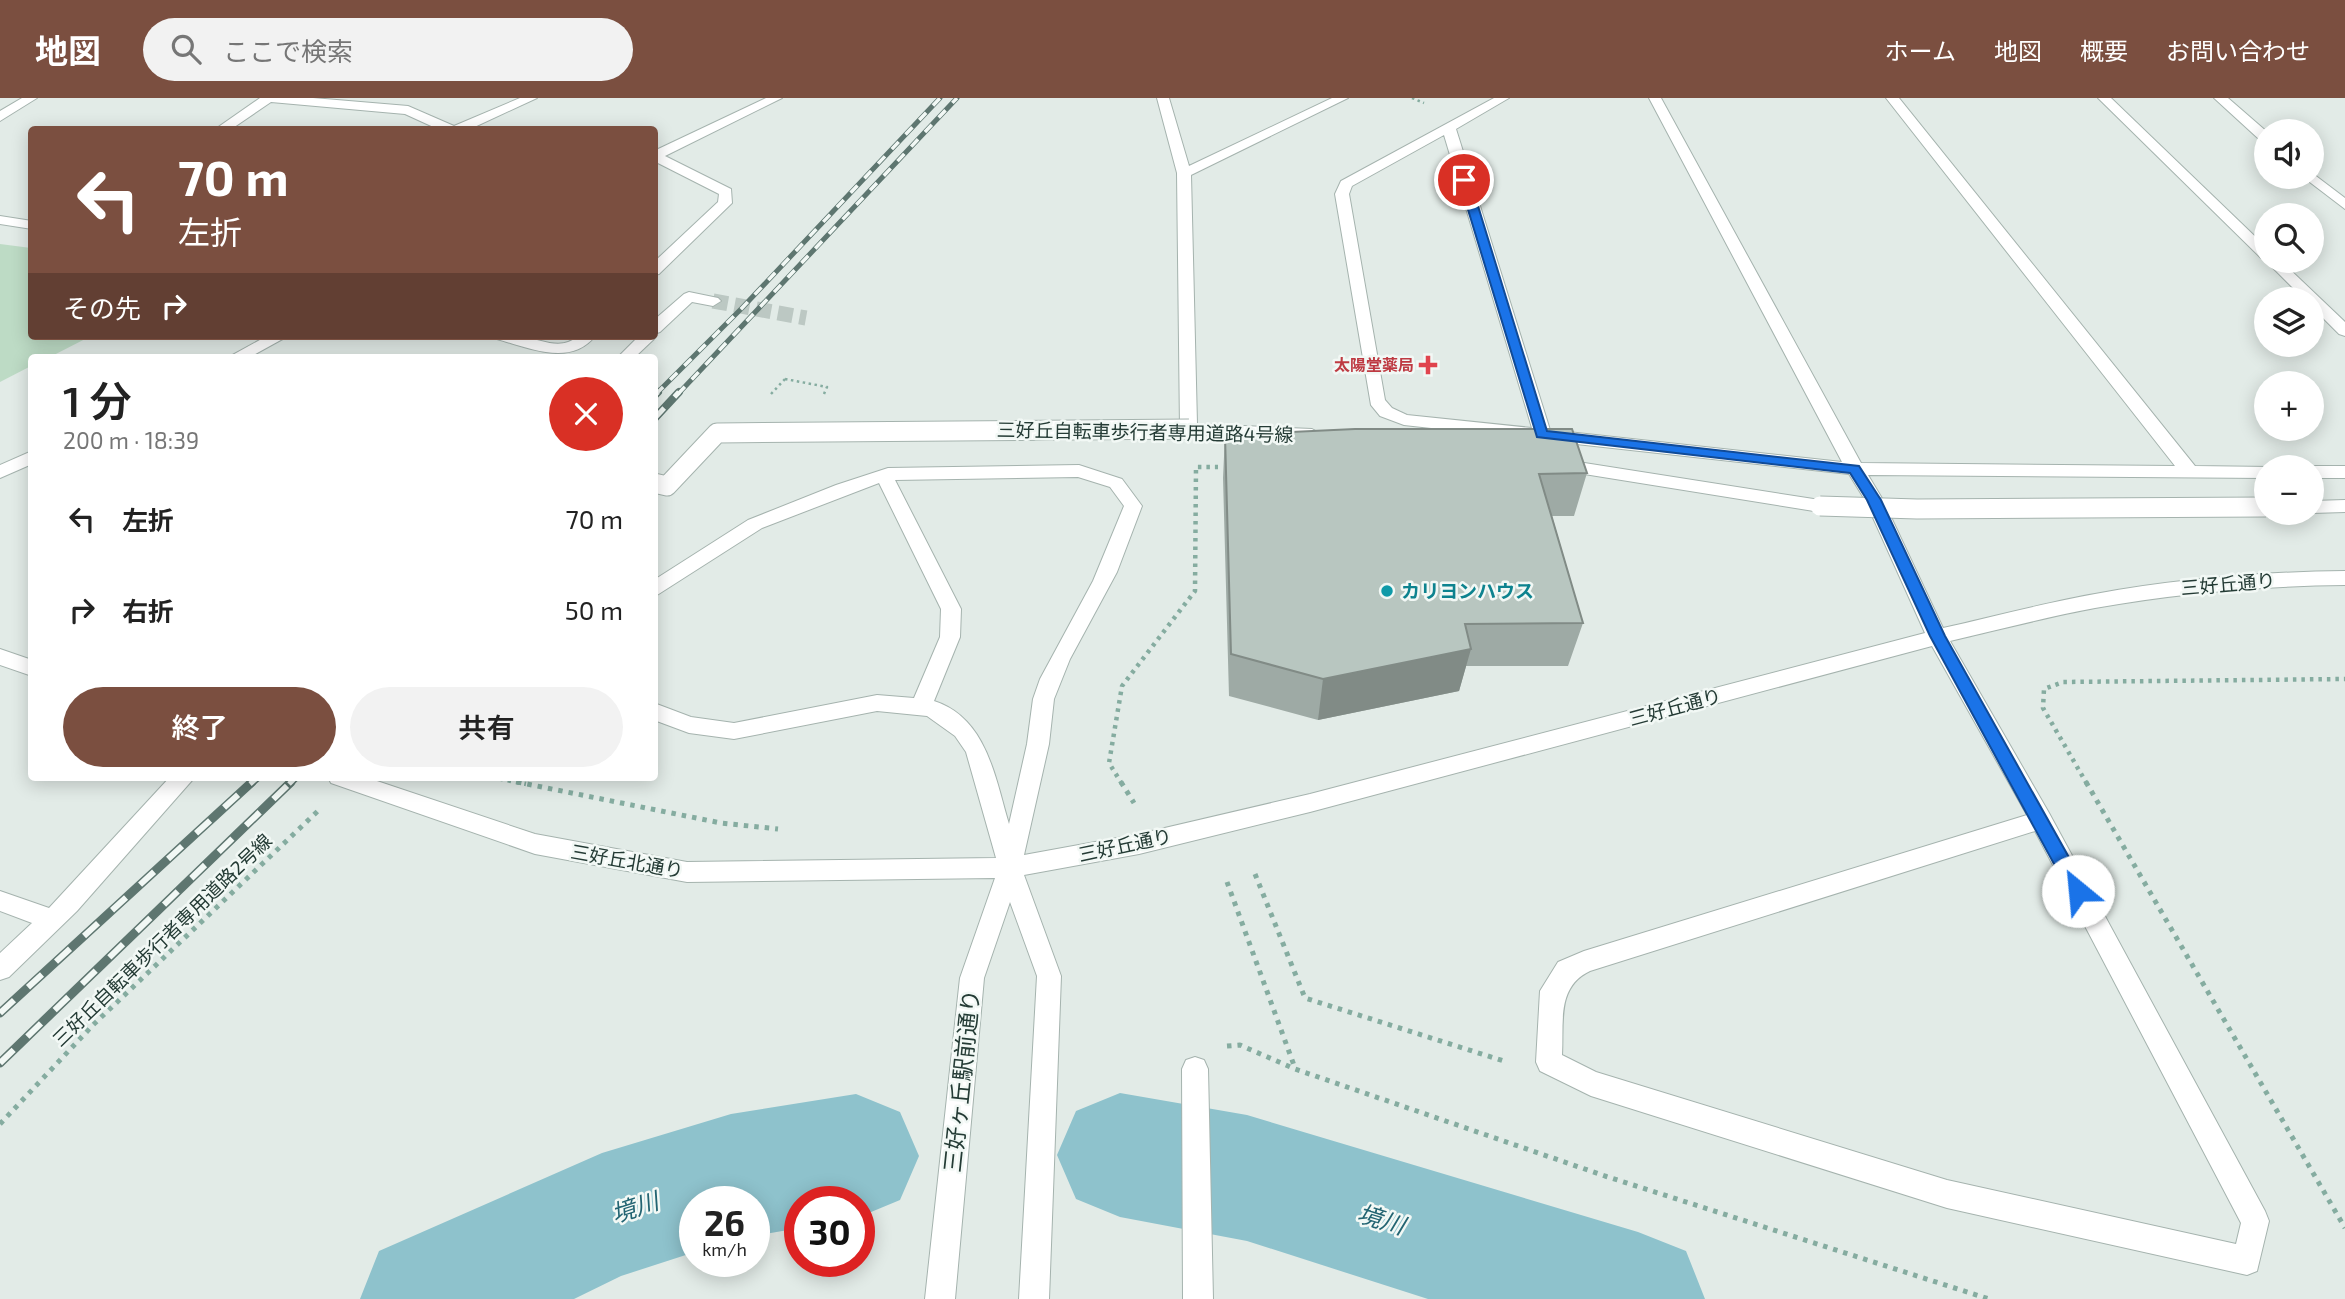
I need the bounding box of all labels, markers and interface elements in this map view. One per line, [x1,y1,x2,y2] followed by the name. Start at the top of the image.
[143,18,633,81] search box
[35,30,101,70] text: 地図
[167,30,205,68] icon: search
[223,35,353,66] text: ここで検索
[1885,36,1956,65] text: ホーム
[1994,36,2042,65] text: 地図
[2080,36,2128,65] text: 概要
[2166,36,2310,65] text: お問い合わせ
[2254,119,2324,525] map controls
[2254,119,2324,189] button: sound
[178,147,289,206] text: 70 m
[1434,150,1494,210] pin
[63,154,154,245] icon: left
[1445,161,1483,199] icon: arrive
[2254,203,2324,273] button: search
[178,212,242,250] text: 左折
[155,287,193,325] icon: right
[2254,287,2324,357] button: layers
[63,292,141,323] text: その先
[1334,355,1414,374] place label: 太陽堂薬局
[1420,357,1436,373] marker: 太陽堂薬局
[2254,371,2324,441] button: +
[63,375,132,425] text: 1 分
[549,377,623,451] button: close
[996,417,1294,446] street label: 三好丘自転車歩行者専用道路4号線
[63,426,199,454] text: 200 m · 18:39
[2254,455,2324,525] button: −
[63,500,101,538] icon: left
[565,503,623,534] text: 70 m
[122,504,174,535] text: 左折
[2180,568,2276,599] street label: 三好丘通り
[1401,579,1534,602] place label: カリヨンハウス
[1379,583,1395,599] marker: カリヨンハウス
[63,591,101,629] icon: right
[565,594,623,625] text: 50 m
[122,595,174,626] text: 右折
[1626,683,1724,730] street label: 三好丘通り
[63,687,336,767] button: 終了
[350,687,623,767] button: 共有
[1076,823,1174,866] street label: 三好丘通り
[47,829,276,1051] street label: 三好丘自転車歩行者専用道路2号線
[569,839,685,882] street label: 三好丘北通り
[2041,854,2115,928] position arrow
[937,988,985,1174] street label: 三好ヶ丘駅前通り
[607,1184,665,1228] water label: 境川
[784,1186,875,1277] speed limit sign: 30
[1354,1198,1411,1240] water label: 境川
[704,1201,745,1243] text: 26
[702,1238,747,1260] text: km/h

